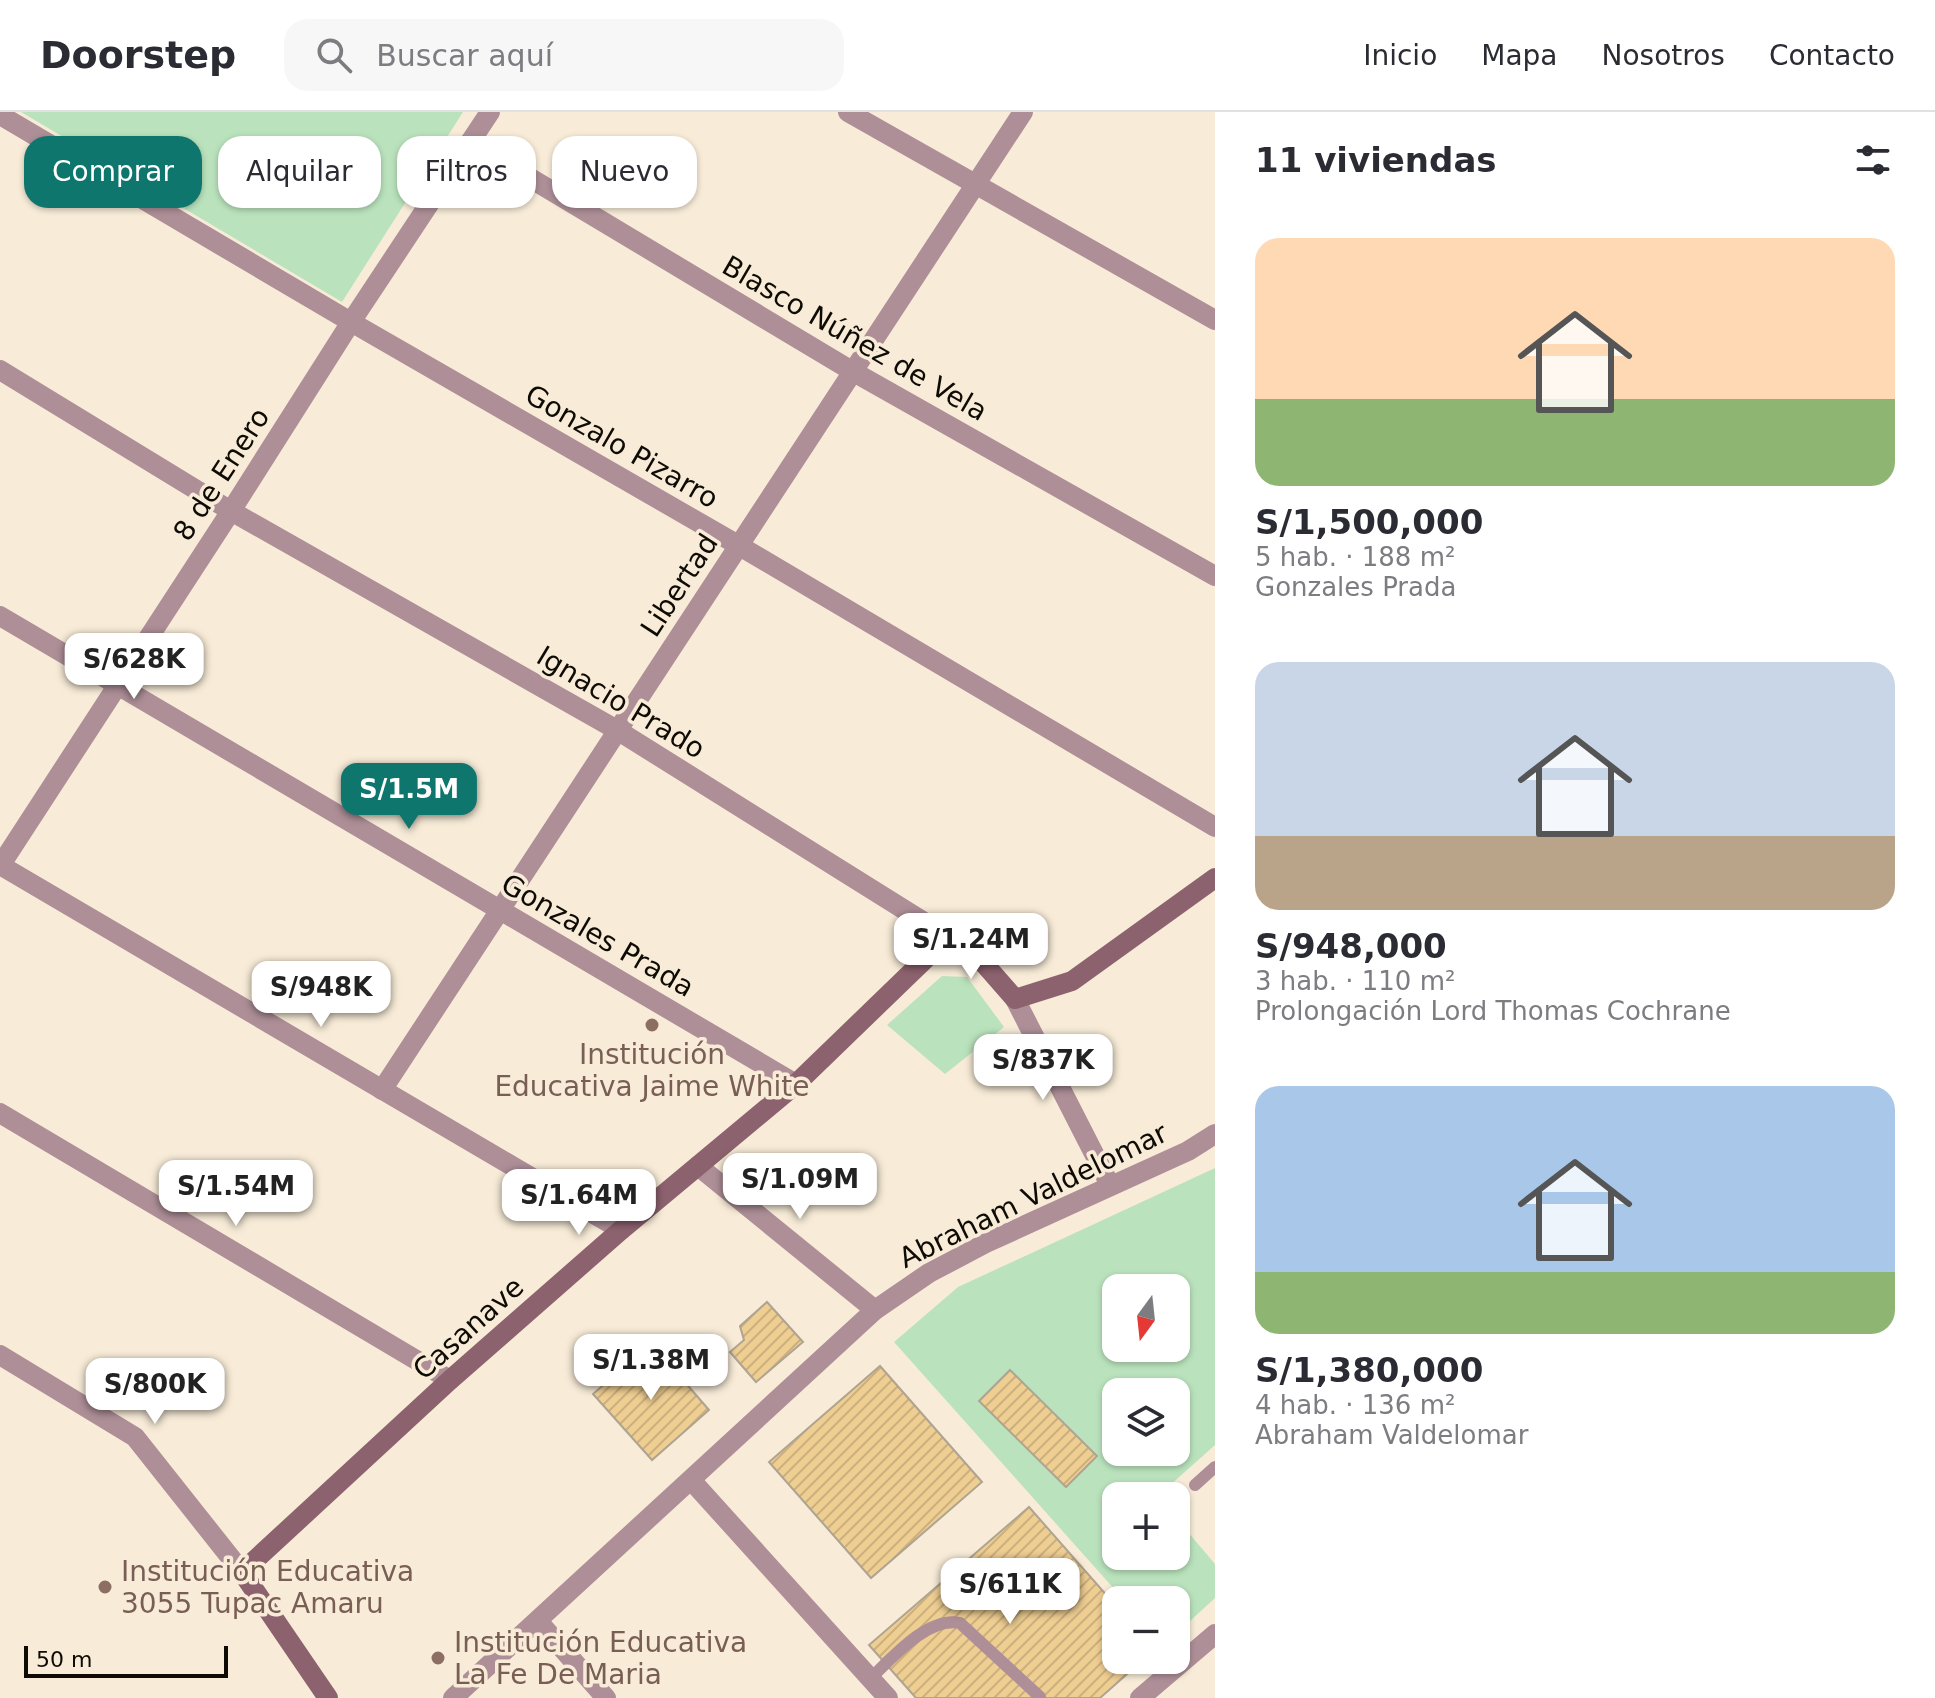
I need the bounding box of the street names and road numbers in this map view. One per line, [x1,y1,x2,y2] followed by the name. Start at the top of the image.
[716,249,993,428] street label: Blasco Núñez de Vela
[519,378,724,515] street label: Gonzalo Pizarro
[166,402,276,547] street label: 8 de Enero
[634,528,725,643] street label: Libertad
[531,639,711,766] street label: Ignacio Prado
[496,867,700,1004] street label: Gonzales Prada
[894,1116,1173,1275] street label: Abraham Valdelomar
[406,1270,530,1387] street label: Casanave

